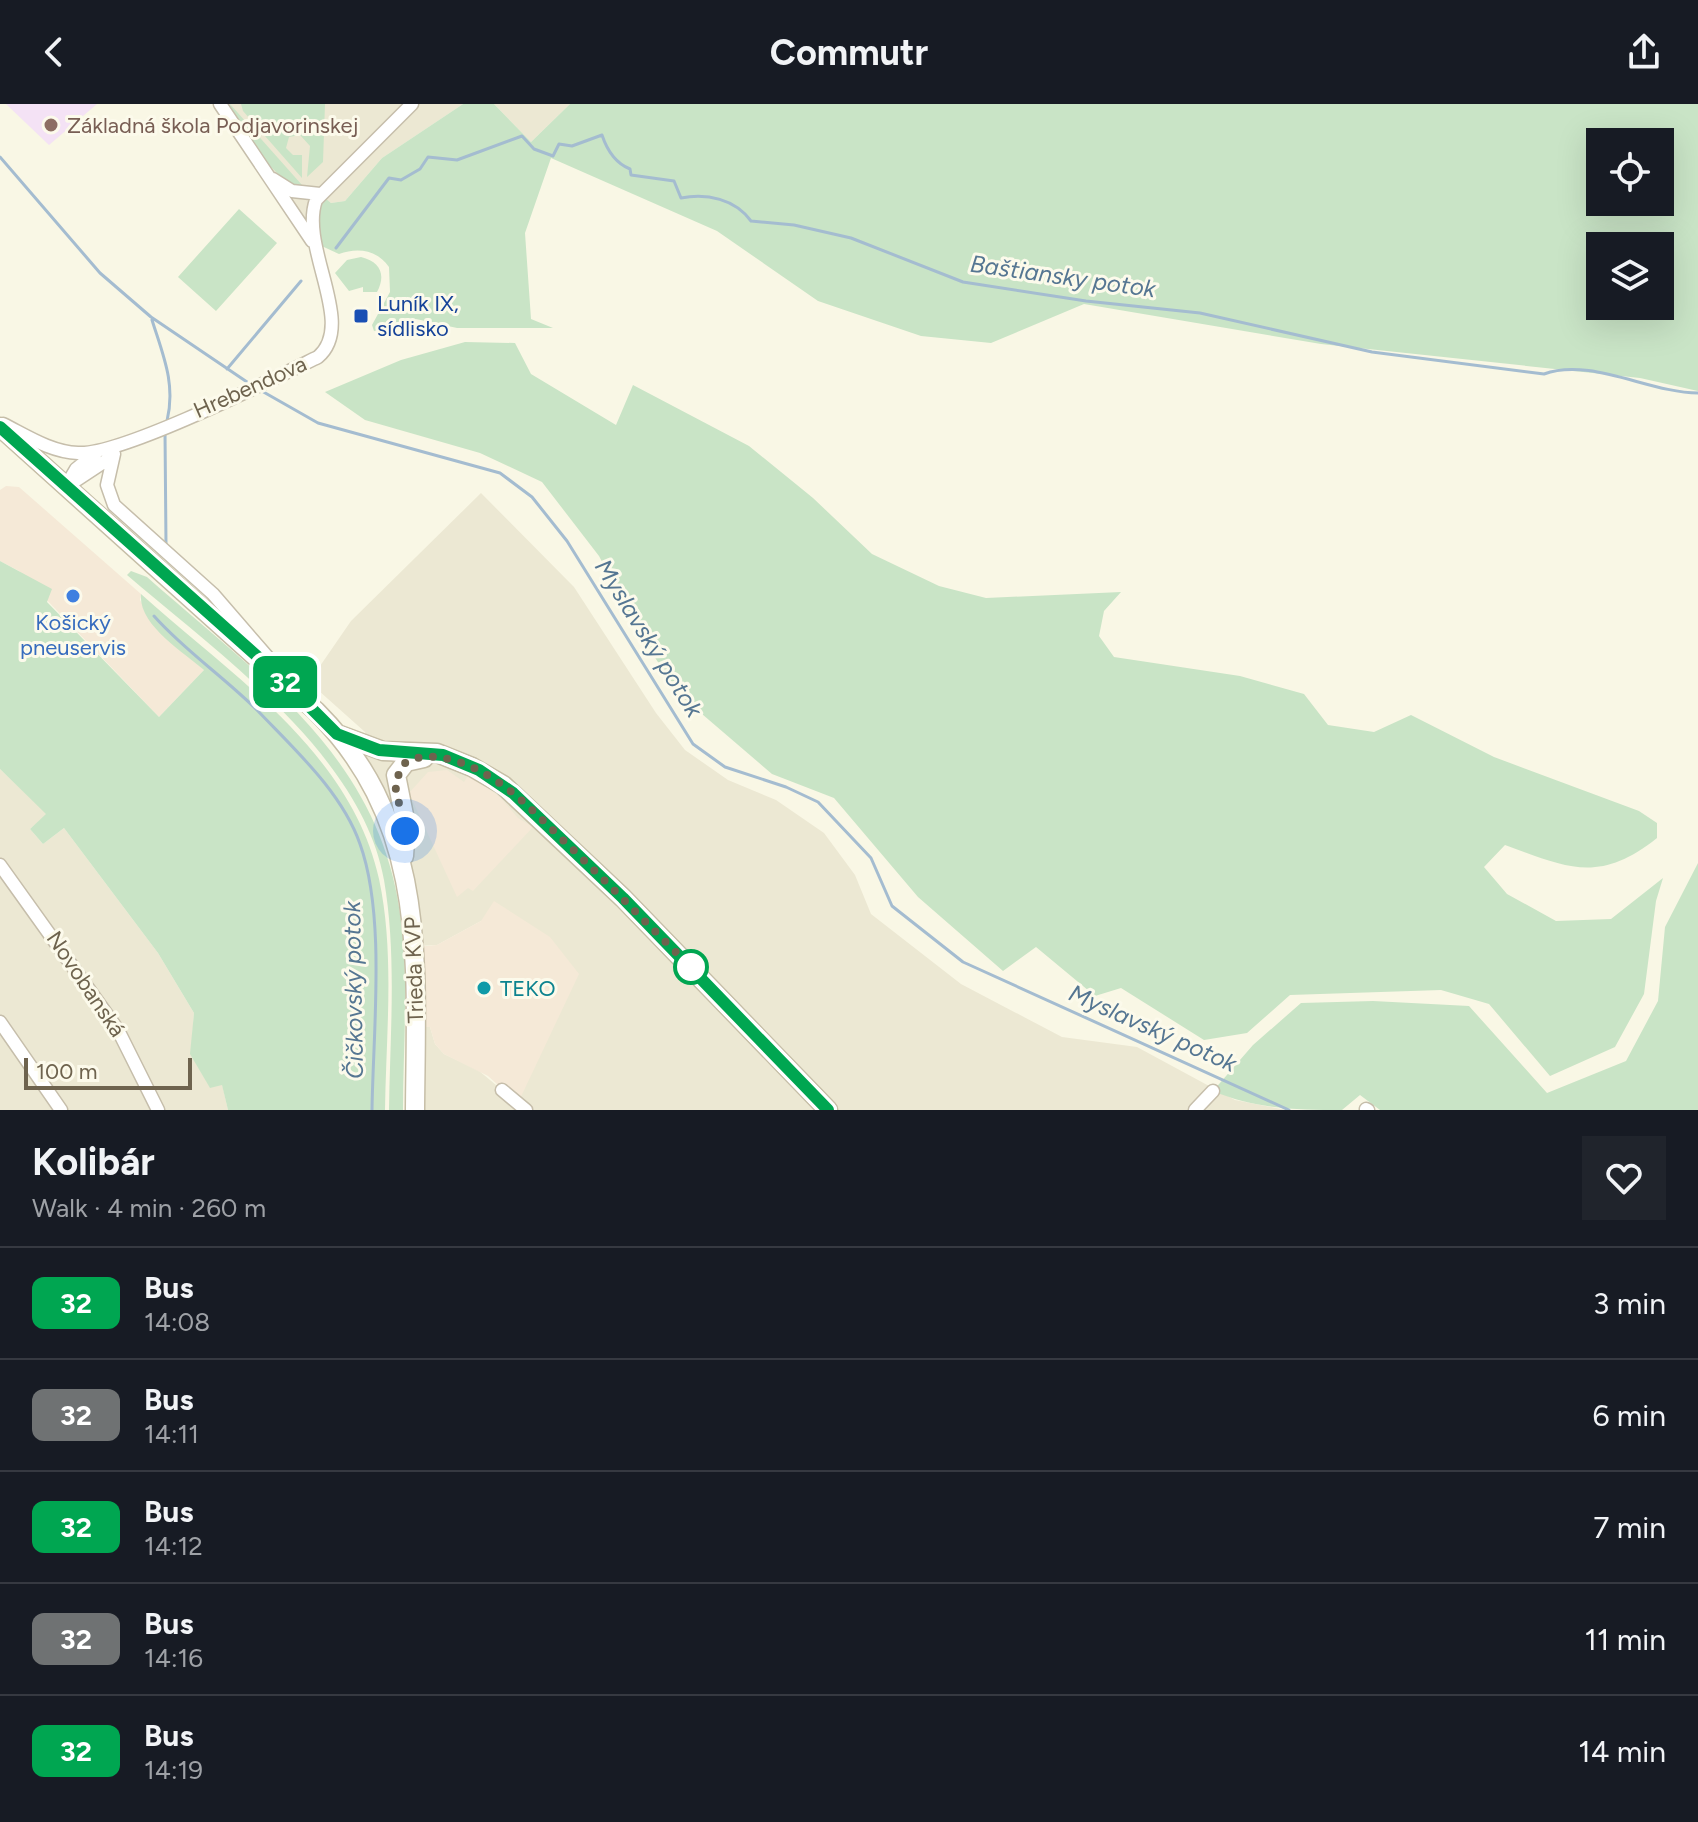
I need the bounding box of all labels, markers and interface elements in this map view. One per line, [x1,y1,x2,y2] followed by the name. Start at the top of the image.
[32,30,76,74] icon: back
[1622,30,1666,74] icon: share
[770,31,928,74] text: Commutr
[67,112,358,139] place label: Základná škola Podjavorinskej
[42,116,60,134] marker: Základná škola Podjavorinskej
[1586,128,1674,320] map controls
[1586,128,1674,216] button: locate
[1586,232,1674,320] button: layers
[968,249,1159,304] water label: Baštiansky potok
[377,290,459,342] place label: Luník IX, sídlisko
[352,307,370,325] marker: Luník IX, sídlisko
[189,350,311,424] street label: Hrebendova
[589,554,710,723] water label: Myslavský potok
[64,587,82,605] marker: Košický pneuservis
[20,609,126,661] place label: Košický pneuservis
[249,656,321,708] line badge: 32
[269,665,301,699] text: 32
[385,811,425,851] your location
[337,899,369,1079] water label: Čičkovský potok
[399,916,429,1024] street label: Trieda KVP
[41,926,131,1042] street label: Novobanská
[674,950,708,984] unlabelled marker
[500,975,556,1002] place label: TEKO
[1065,978,1243,1079] water label: Myslavský potok
[475,979,493,997] marker: TEKO
[24,1054,192,1090] scale bar
[36,1058,97,1085] text: 100 m
[1582,1136,1666,1220] button: heart
[32,1139,155,1185] text: Kolibár
[32,1192,266,1224] text: Walk · 4 min · 260 m
[144,1269,193,1306] text: Bus
[1593,1285,1666,1322] text: 3 min
[60,1286,92,1320] text: 32
[144,1306,210,1338] text: 14:08
[144,1381,193,1418] text: Bus
[1592,1397,1666,1434] text: 6 min
[60,1398,92,1432] text: 32
[144,1418,199,1450] text: 14:11
[144,1493,193,1530] text: Bus
[1593,1509,1666,1546] text: 7 min
[60,1510,92,1544] text: 32
[144,1530,203,1562] text: 14:12
[144,1605,193,1642] text: Bus
[1585,1621,1666,1658] text: 11 min
[60,1622,92,1656] text: 32
[144,1642,203,1674] text: 14:16
[144,1717,193,1754] text: Bus
[1578,1733,1666,1770] text: 14 min
[60,1734,92,1768] text: 32
[144,1754,203,1786] text: 14:19

